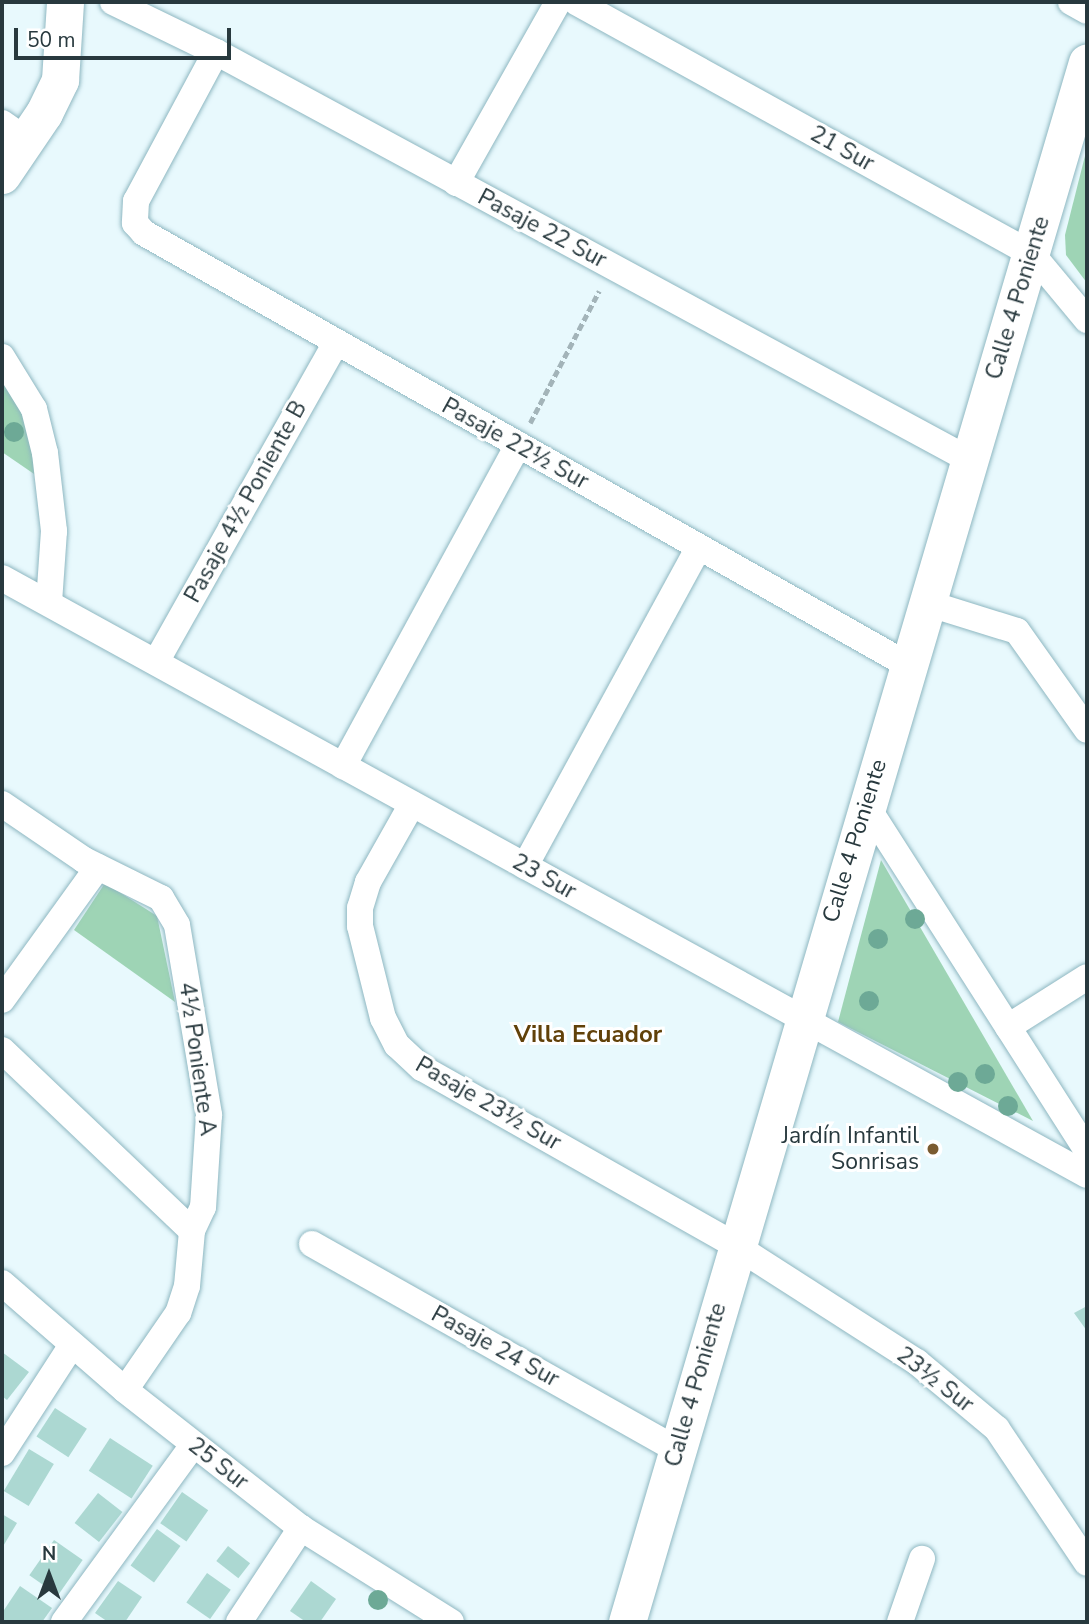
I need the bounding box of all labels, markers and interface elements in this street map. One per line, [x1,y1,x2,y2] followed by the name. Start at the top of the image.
[18,14,234,58] scale bar
[27,26,76,54] text: 50 m
[805,120,879,178] street label: 21 Sur
[473,184,611,274] street label: Pasaje 22 Sur
[980,213,1056,383] street label: Calle 4 Poniente
[437,392,593,496] street label: Pasaje 22½ Sur
[179,396,313,608] street label: Pasaje 4½ Poniente B
[817,756,893,926] street label: Calle 4 Poniente
[507,848,581,906] street label: 23 Sur
[173,981,221,1137] street label: 4½ Poniente A
[514,1021,662,1049] district label: Villa Ecuador
[410,1051,566,1157] street label: Pasaje 23½ Sur
[782,1122,919,1176] place label: Jardín Infantil Sonrisas
[925,1141,941,1157] marker: Jardín Infantil Sonrisas
[659,1300,733,1470] street label: Calle 4 Poniente
[426,1301,564,1393] street label: Pasaje 24 Sur
[891,1341,979,1419] street label: 23½ Sur
[182,1432,254,1496] street label: 25 Sur
[14,1540,84,1610] north arrow
[42,1541,56,1567] text: N

